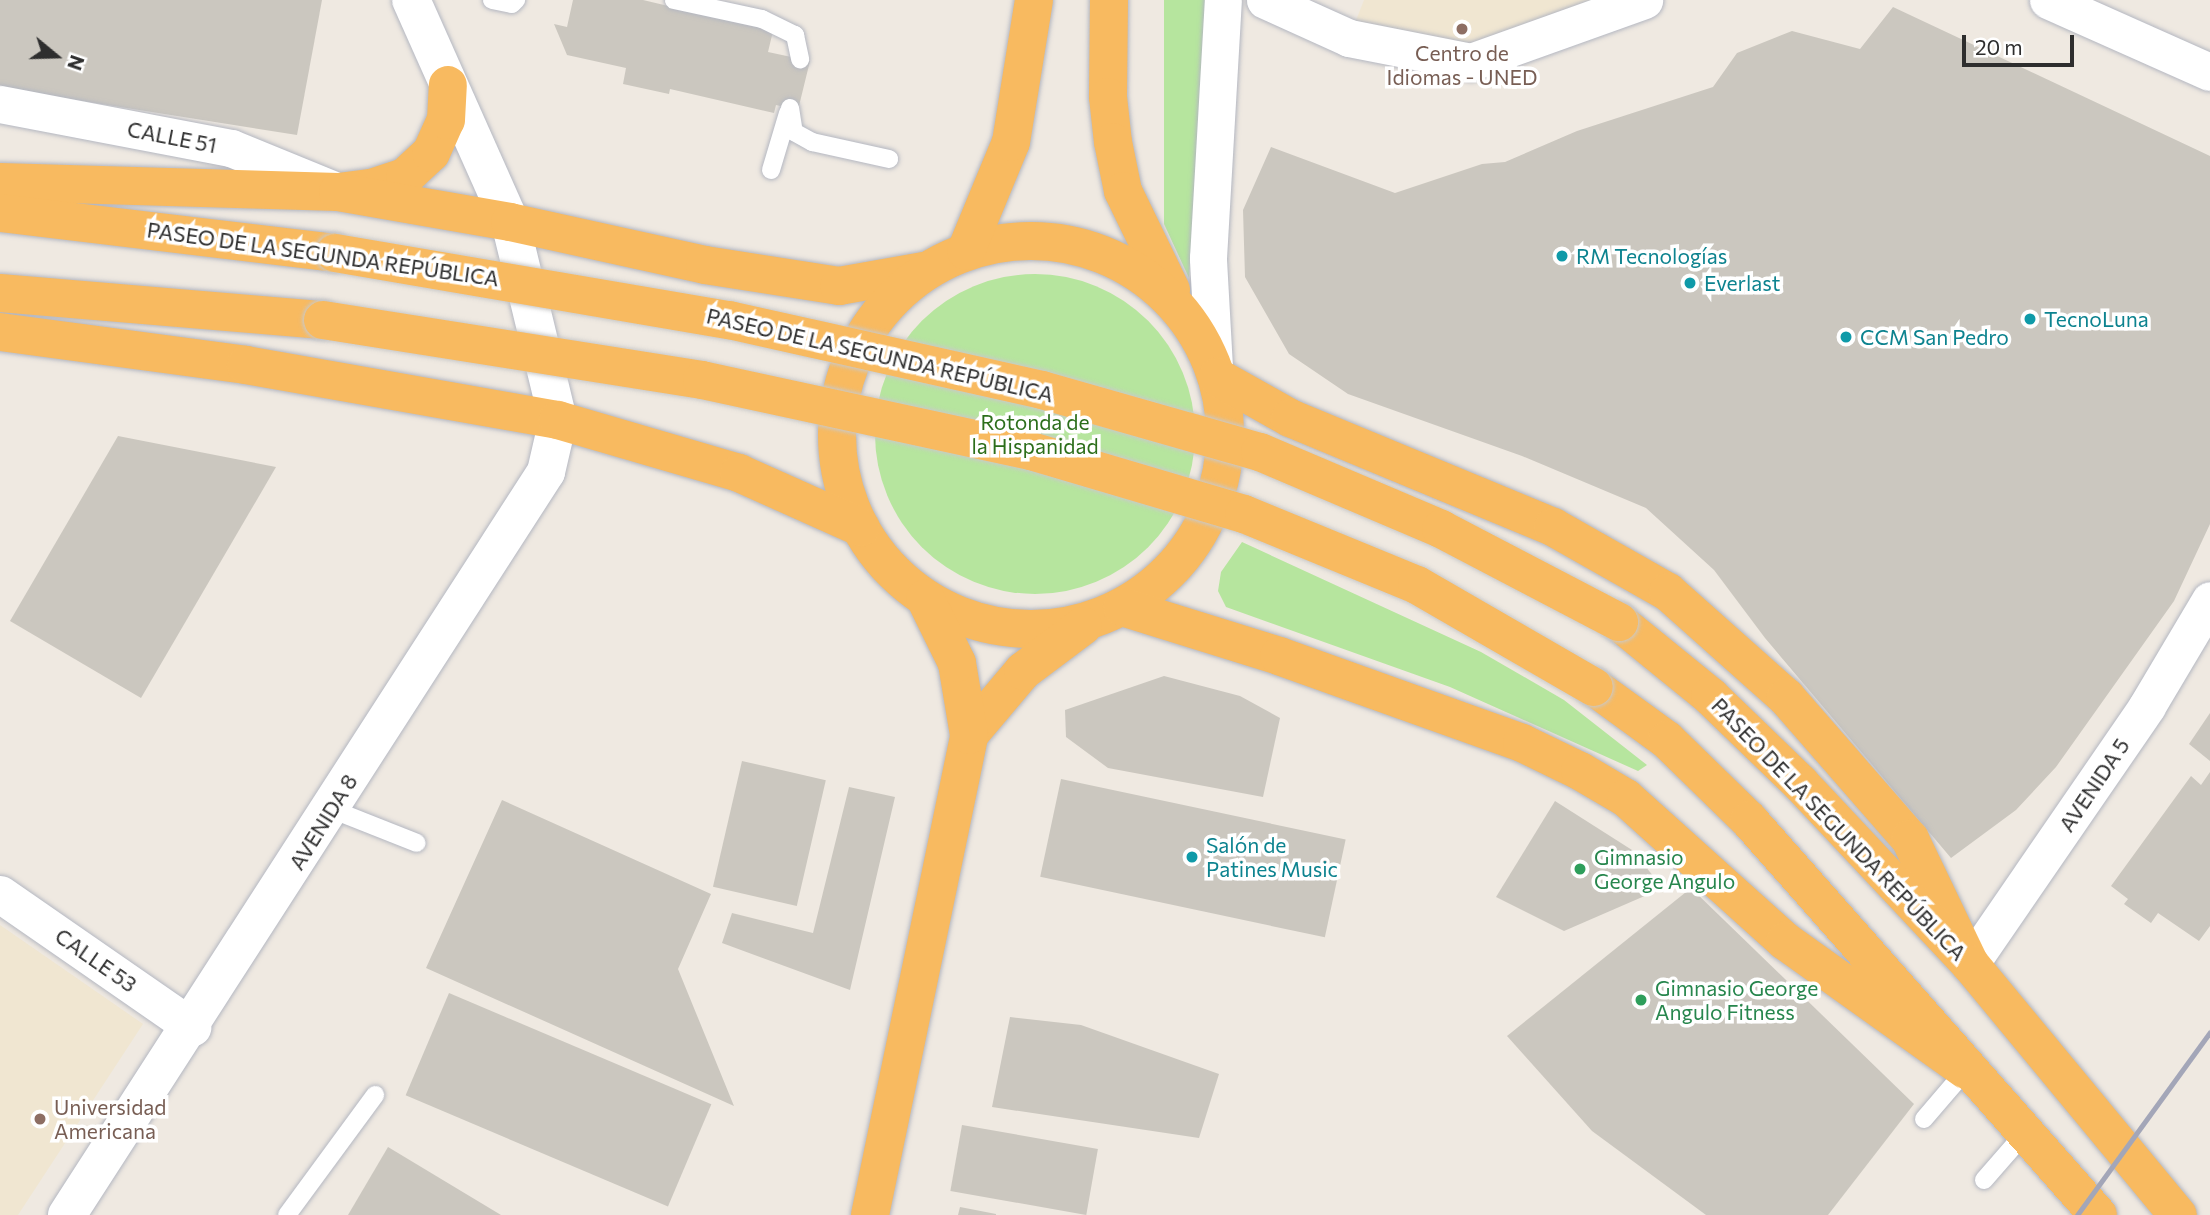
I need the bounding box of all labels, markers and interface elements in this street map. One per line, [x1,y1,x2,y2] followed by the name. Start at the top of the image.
[21,21,91,91] north arrow
[1454,21,1470,37] marker: Centro de Idiomas - UNED
[1965,21,2077,65] scale bar
[1975,34,2023,59] text: 20 m
[1387,40,1537,90] place label: Centro de Idiomas - UNED
[63,53,90,73] text: N
[125,116,219,158] street label: CALLE 51
[145,217,501,291] street label: PASEO DE LA SEGUNDA REPÚBLICA
[1576,243,1727,269] place label: RM Tecnologías
[1554,248,1570,264] marker: RM Tecnologías
[1704,270,1780,296] place label: Everlast
[1682,275,1698,291] marker: Everlast
[704,303,1056,407] street label: PASEO DE LA SEGUNDA REPÚBLICA
[2044,306,2149,332] place label: TecnoLuna
[2022,311,2038,327] marker: TecnoLuna
[1860,324,2009,350] place label: CCM San Pedro
[1838,329,1854,345] marker: CCM San Pedro
[971,409,1099,459] park label: Rotonda de la Hispanidad
[1707,693,1971,965] street label: PASEO DE LA SEGUNDA REPÚBLICA
[2054,734,2134,836] street label: AVENIDA 5
[284,770,362,874] street label: AVENIDA 8
[1206,832,1338,882] place label: Salón de Patines Music
[1594,844,1735,894] place label: Gimnasio George Angulo
[1184,849,1200,865] marker: Salón de Patines Music
[1572,861,1588,877] marker: Gimnasio George Angulo
[50,923,142,997] street label: CALLE 53
[1655,975,1818,1025] place label: Gimnasio George Angulo Fitness
[1633,992,1649,1008] marker: Gimnasio George Angulo Fitness
[54,1094,166,1144] place label: Universidad Americana
[32,1111,48,1127] marker: Universidad Americana

